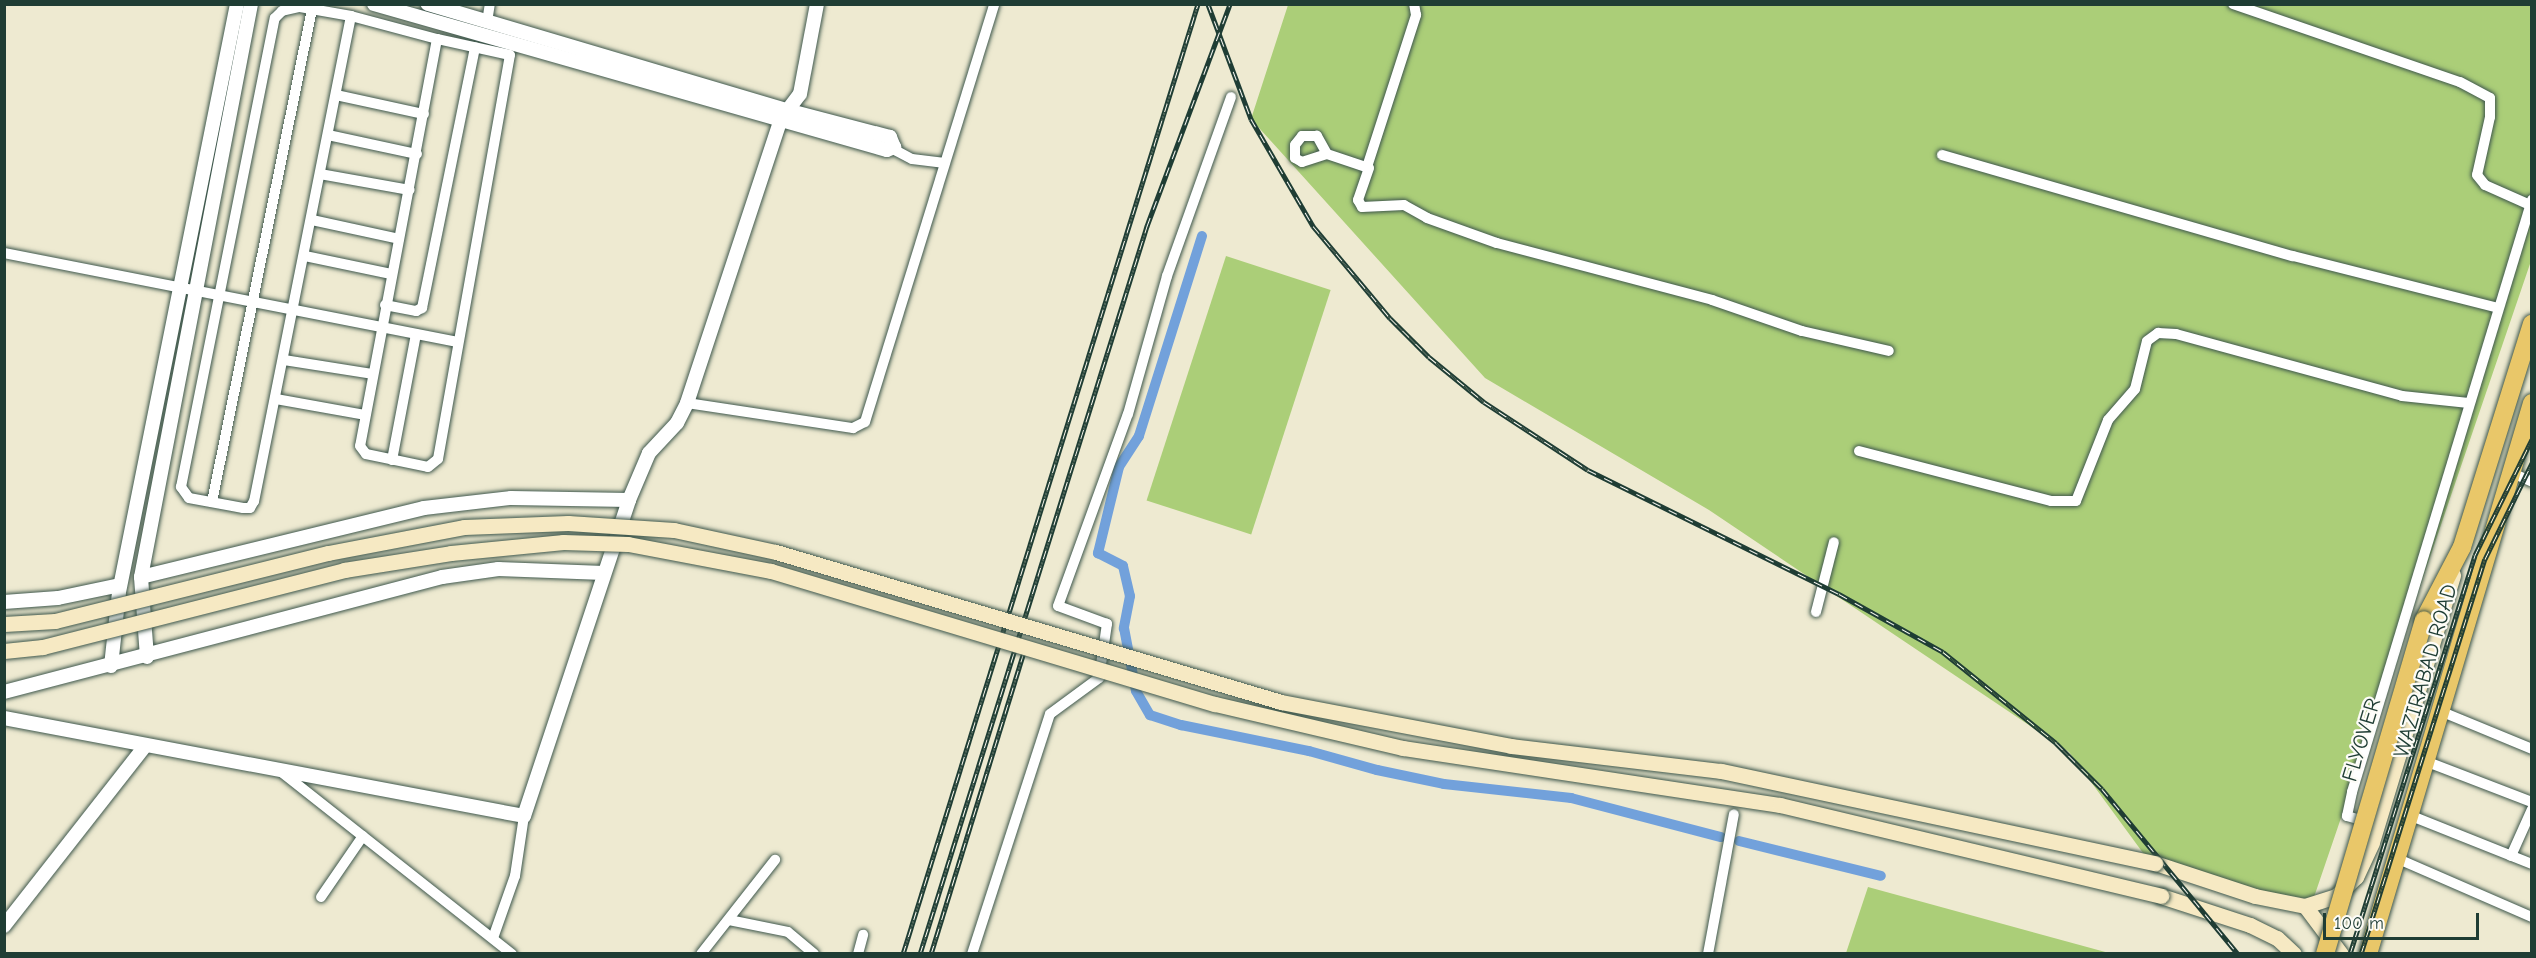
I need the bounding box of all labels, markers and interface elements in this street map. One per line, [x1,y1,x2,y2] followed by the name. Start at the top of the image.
[2389,581,2463,761] street label: WAZIRABAD ROAD
[2337,695,2387,785] street label: FLYOVER
[2326,901,2482,939] scale bar
[2334,913,2384,934] text: 100 m

